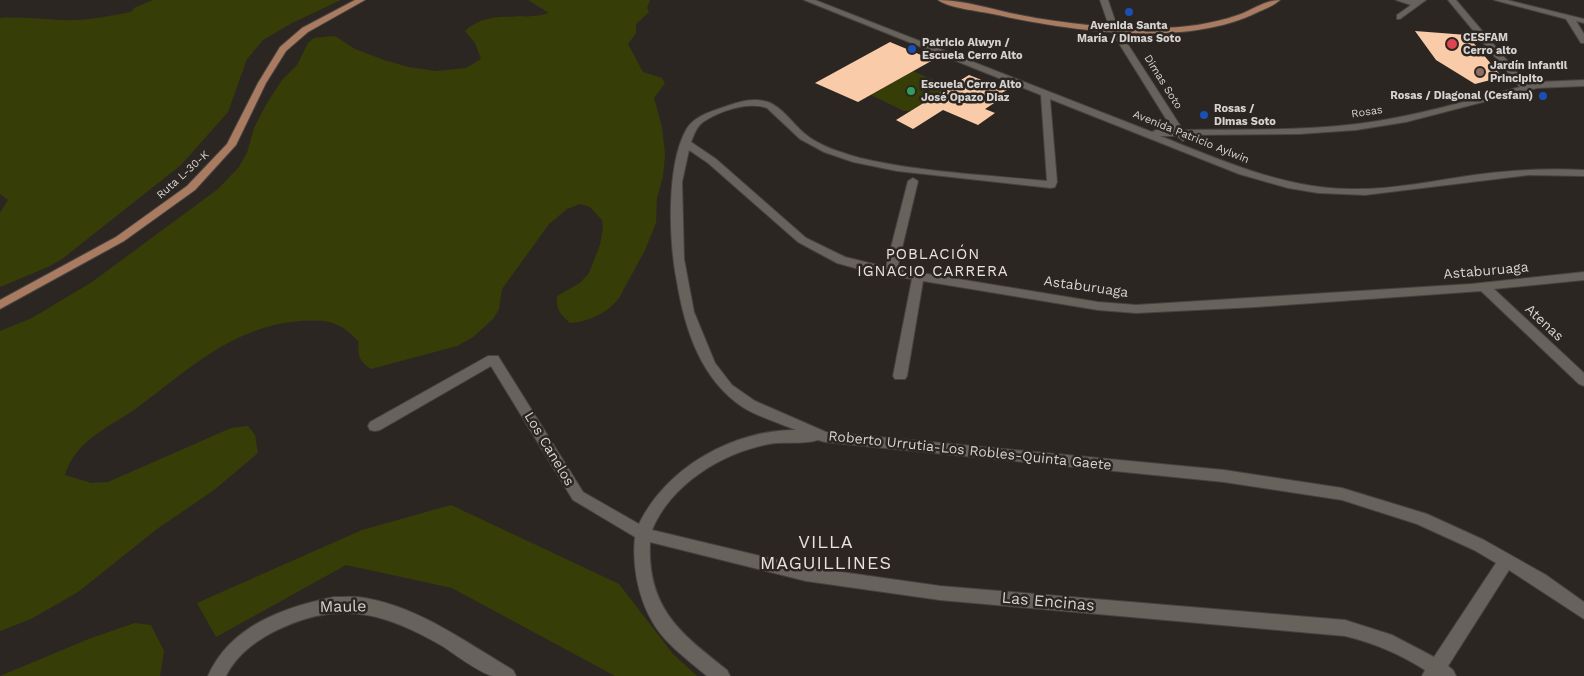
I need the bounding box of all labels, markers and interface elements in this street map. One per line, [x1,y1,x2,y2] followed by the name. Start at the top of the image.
[1123,6,1135,18] marker: Avenida Santa María / Dimas Soto
[1077,19,1181,45] place label: Avenida Santa María / Dimas Soto
[1463,31,1517,57] place label: CESFAM Cerro alto
[922,36,1023,62] place label: Patricio Alwyn / Escuela Cerro Alto
[1445,37,1459,51] marker: CESFAM Cerro alto
[906,43,918,55] marker: Patricio Alwyn / Escuela Cerro Alto
[1141,52,1185,112] street label: Dimas Soto
[1490,59,1567,85] place label: Jardín Infantil Principito
[1474,66,1486,78] marker: Jardín Infantil Principito
[921,78,1022,104] place label: Escuela Cerro Alto José Opazo Diaz
[905,85,917,97] marker: Escuela Cerro Alto José Opazo Diaz
[1390,89,1533,103] place label: Rosas / Diagonal (Cesfam)
[1537,90,1549,102] marker: Rosas / Diagonal (Cesfam)
[1214,102,1276,128] place label: Rosas / Dimas Soto
[1350,103,1384,121] street label: Rosas
[1131,108,1251,166] street label: Avenida Patricio Aylwin
[1198,109,1210,121] marker: Rosas / Dimas Soto
[154,148,212,202] street label: Ruta L-30-K
[855,246,1011,281] district label: POBLACIÓN IGNACIO CARRERA
[1443,259,1529,283] street label: Astaburuaga
[1043,273,1129,301] street label: Astaburuaga
[1521,301,1567,345] street label: Atenas
[520,409,578,489] street label: Los Canelos
[828,428,1112,474] street label: Roberto Urrutia-Los Robles-Quinta Gaete
[759,532,893,574] district label: VILLA MAGUILLINES
[1001,588,1095,616] street label: Las Encinas
[320,597,366,617] street label: Maule

